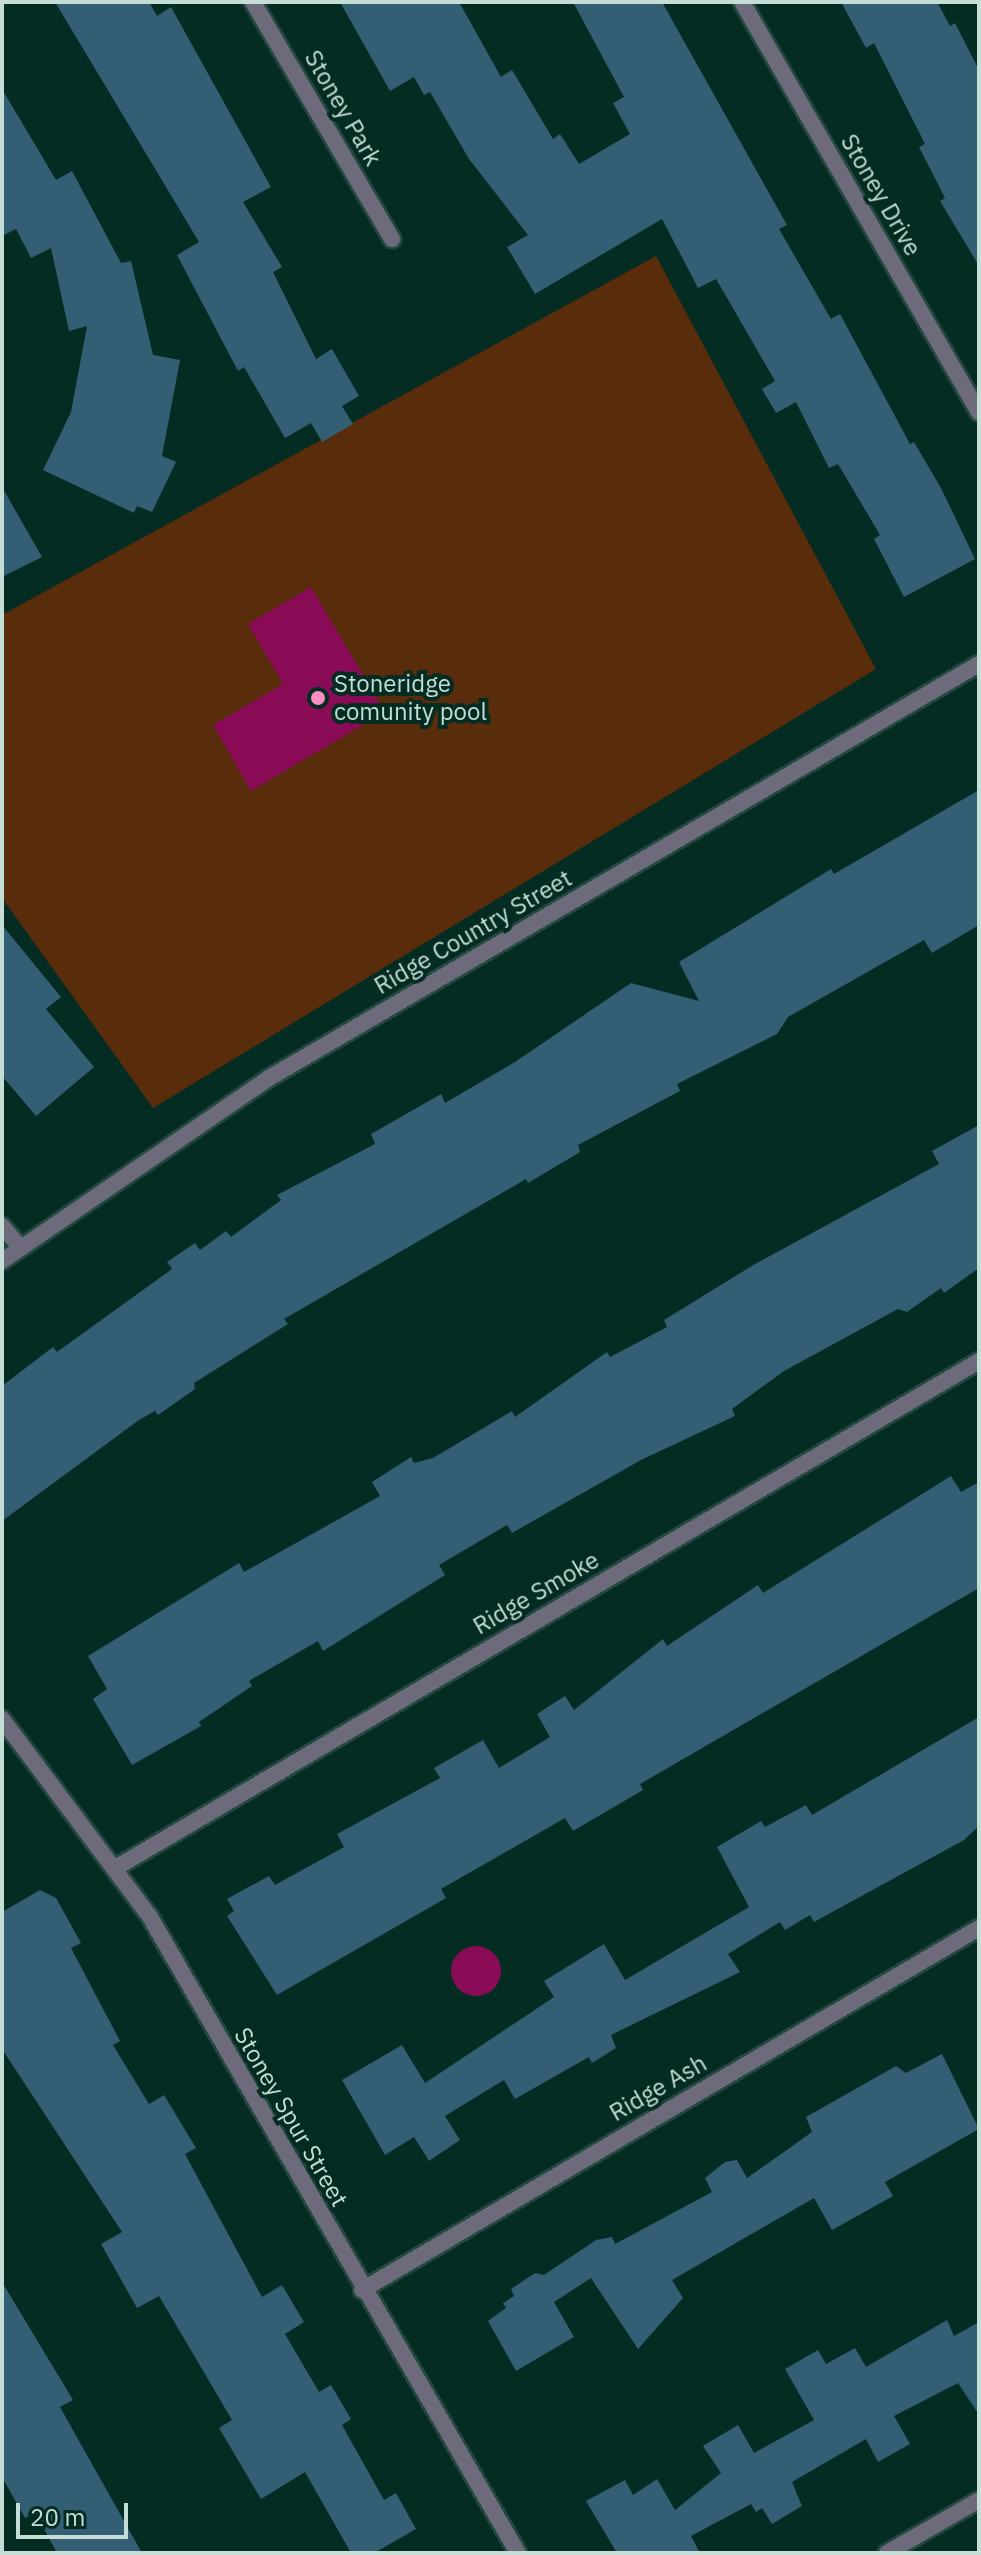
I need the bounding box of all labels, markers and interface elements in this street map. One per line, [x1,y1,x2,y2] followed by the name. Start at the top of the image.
[298,45,388,171] street label: Stoney Park
[835,129,927,261] street label: Stoney Drive
[334,670,487,726] place label: Stoneridge comunity pool
[309,689,327,707] marker: Stoneridge comunity pool
[369,864,577,1000] street label: Ridge Country Street
[468,1545,604,1641] street label: Ridge Smoke
[228,2022,354,2212] street label: Stoney Spur Street
[604,2049,712,2127] street label: Ridge Ash
[20,2487,132,2537] scale bar
[30,2501,85,2533] text: 20 m

